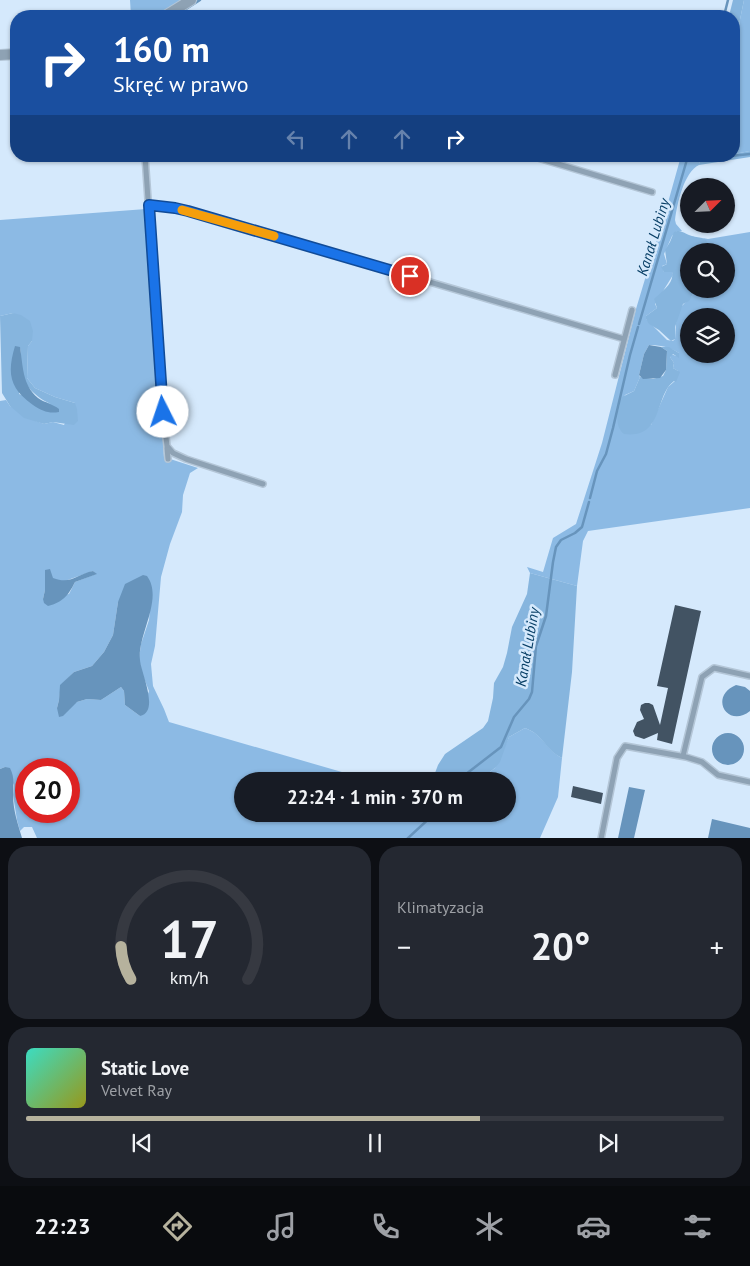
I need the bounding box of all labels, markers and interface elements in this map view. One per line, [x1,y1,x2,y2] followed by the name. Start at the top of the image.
[113,26,210,72] text: 160 m
[30,30,95,95] icon: right
[113,70,248,98] text: Skręć w prawo
[282,125,310,153] icon: left
[335,125,363,153] icon: ahead
[388,125,416,153] icon: ahead
[441,125,469,153] icon: right
[680,178,735,232] north arrow
[680,178,735,363] map controls
[632,195,674,278] water label: Kanał Lubiny
[680,243,735,298] button: search
[389,255,431,297] pin
[396,262,424,290] icon: arrive
[680,308,735,363] button: layers
[136,385,188,437] position arrow
[511,605,544,688] water label: Kanał Lubiny
[15,758,80,823] speed limit sign: 20
[287,785,463,809] text: 22:24 · 1 min · 370 m
[397,897,484,917] text: Klimatyzacja
[160,905,219,972] text: 17
[531,921,590,970] text: 20°
[397,928,411,965] text: −
[710,928,724,965] text: +
[170,966,209,989] text: km/h
[101,1056,189,1080] text: Static Love
[101,1080,172,1100] text: Velvet Ray
[128,1129,156,1157] icon: previous
[361,1129,389,1157] icon: pause
[594,1129,622,1157] icon: next
[160,1209,195,1244] icon: directions
[264,1209,299,1244] icon: music
[368,1209,403,1244] icon: phone
[472,1209,507,1244] icon: climate
[576,1209,611,1244] icon: car
[680,1209,715,1244] icon: filters
[35,1212,90,1240] text: 22:23

